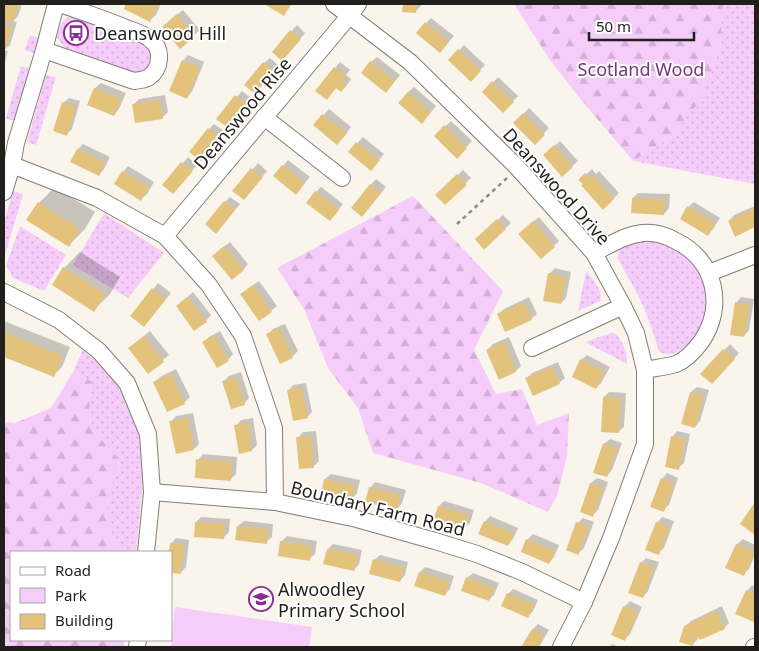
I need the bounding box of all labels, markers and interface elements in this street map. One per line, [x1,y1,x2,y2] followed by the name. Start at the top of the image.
[589,10,694,42] scale bar
[596,16,631,36] text: 50 m
[63,20,89,46] bus stop icon: Deanswood Hill
[94,21,226,45] place label: Deanswood Hill
[188,52,296,174] street label: Deanswood Rise
[578,57,704,81] park label: Scotland Wood
[498,122,616,250] street label: Deanswood Drive
[288,475,468,541] street label: Boundary Farm Road
[10,551,172,641] legend
[55,560,91,580] text: Road
[278,577,405,622] place label: Alwoodley Primary School
[55,585,87,605] text: Park
[248,586,274,612] school or university icon: Alwoodley Primary School
[55,610,113,630] text: Building

